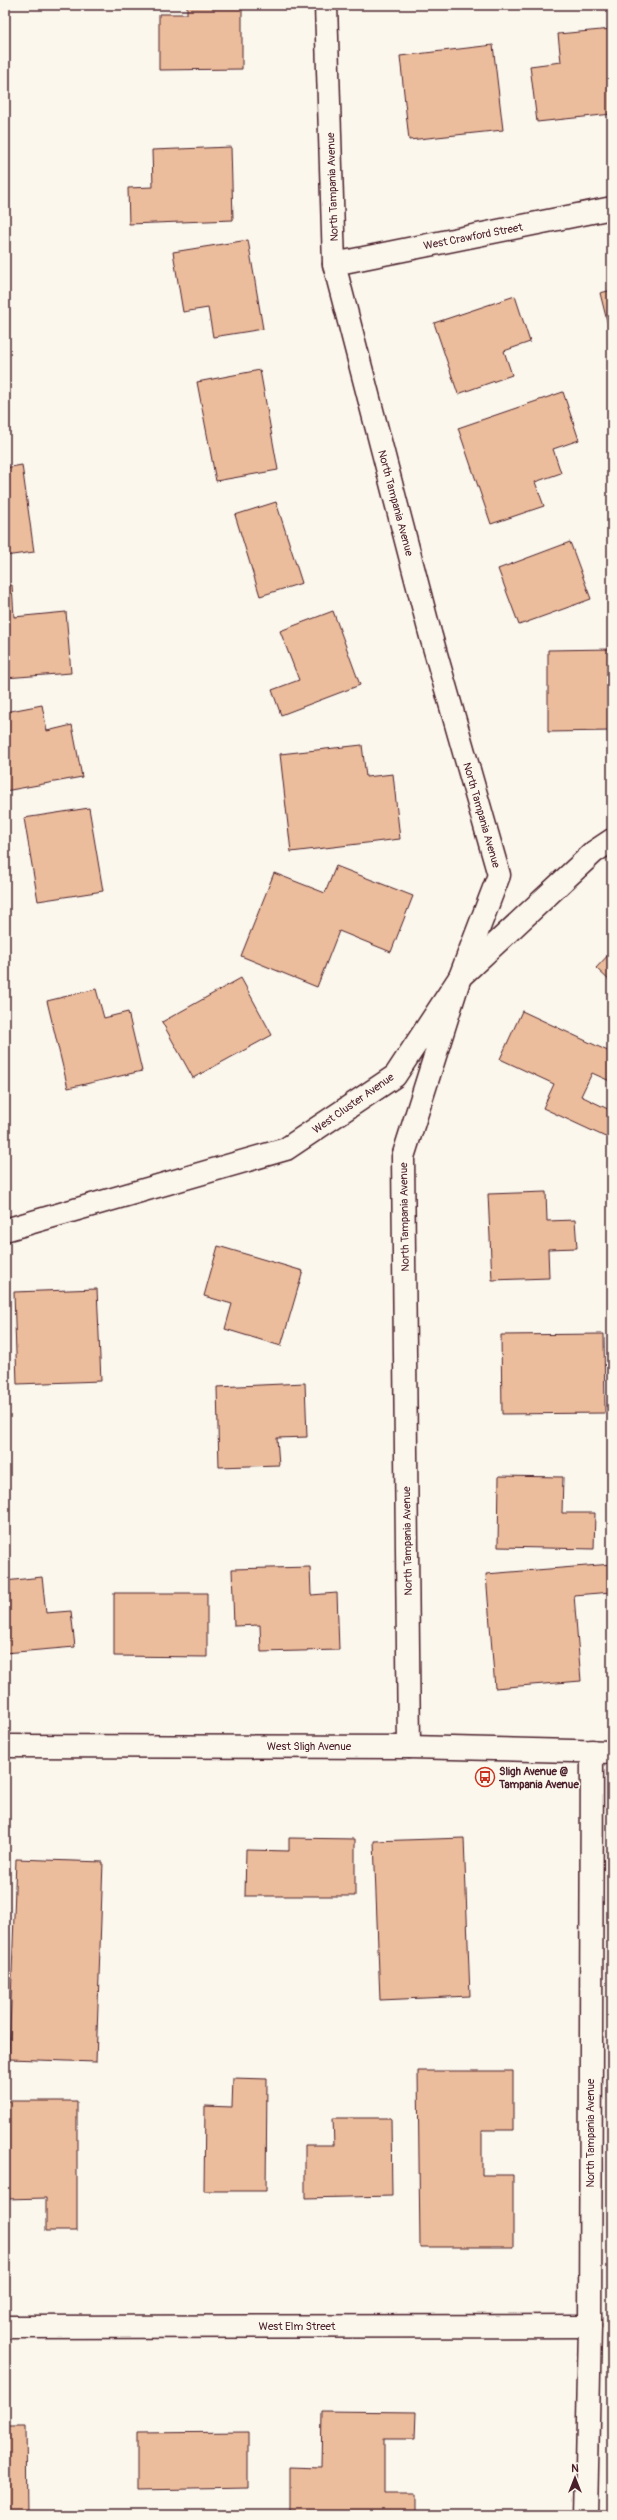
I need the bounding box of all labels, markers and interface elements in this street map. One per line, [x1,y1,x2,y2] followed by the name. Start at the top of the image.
[324,132,341,242] street label: North Tampania Avenue
[422,220,524,252] street label: West Crawford Street
[375,449,416,558] street label: North Tampania Avenue
[460,761,503,870] street label: North Tampania Avenue
[310,1070,397,1136] street label: West Cluster Avenue
[397,1162,412,1272] street label: North Tampania Avenue
[400,1486,415,1596] street label: North Tampania Avenue
[267,1740,352,1753] street label: West Sligh Avenue
[498,1765,579,1791] place label: Sligh Avenue @ Tampania Avenue
[474,1766,496,1788] bus stop icon: Sligh Avenue @ Tampania Avenue
[584,2078,597,2188] street label: North Tampania Avenue
[259,2320,336,2333] street label: West Elm Street
[555,2458,595,2498] north arrow
[571,2462,579,2475] text: N

